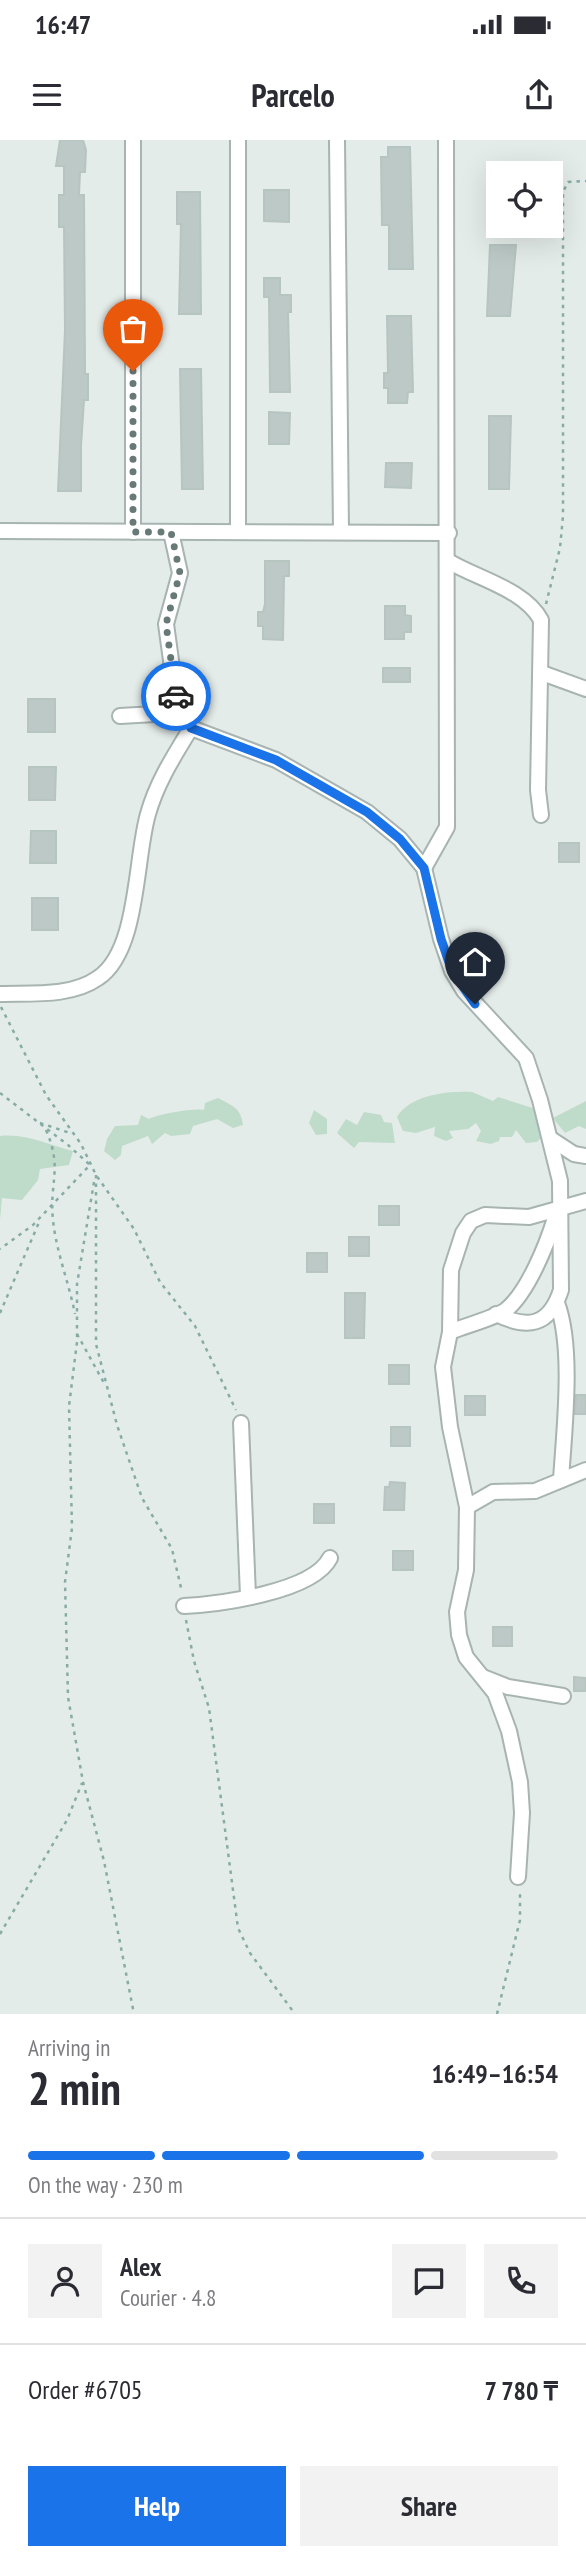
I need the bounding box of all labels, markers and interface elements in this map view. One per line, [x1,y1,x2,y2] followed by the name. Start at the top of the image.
[35,8,91,41] text: 16:47
[251,74,335,116] text: Parcelo
[28,76,66,114] icon: menu
[520,76,558,114] icon: share
[486,161,563,238] map controls
[486,161,563,238] button: locate
[103,299,163,371] pin
[114,310,152,348] icon: bag
[141,661,211,731] courier
[157,677,195,715] icon: car
[445,932,505,1004] pin
[456,943,494,981] icon: home
[28,2033,110,2062] text: Arriving in
[431,2057,558,2090] text: 16:49–16:54
[28,2058,121,2118] text: 2 min
[28,2170,183,2199] text: On the way · 230 m
[28,2244,102,2318] button: person
[392,2244,466,2318] button: chat
[484,2244,558,2318] button: phone
[120,2250,161,2283] text: Alex
[120,2283,216,2312] text: Courier · 4.8
[28,2373,143,2406] text: Order #6705
[485,2374,558,2407] text: 7 780 ₸
[28,2466,286,2546] button: Help
[300,2466,558,2546] button: Share

